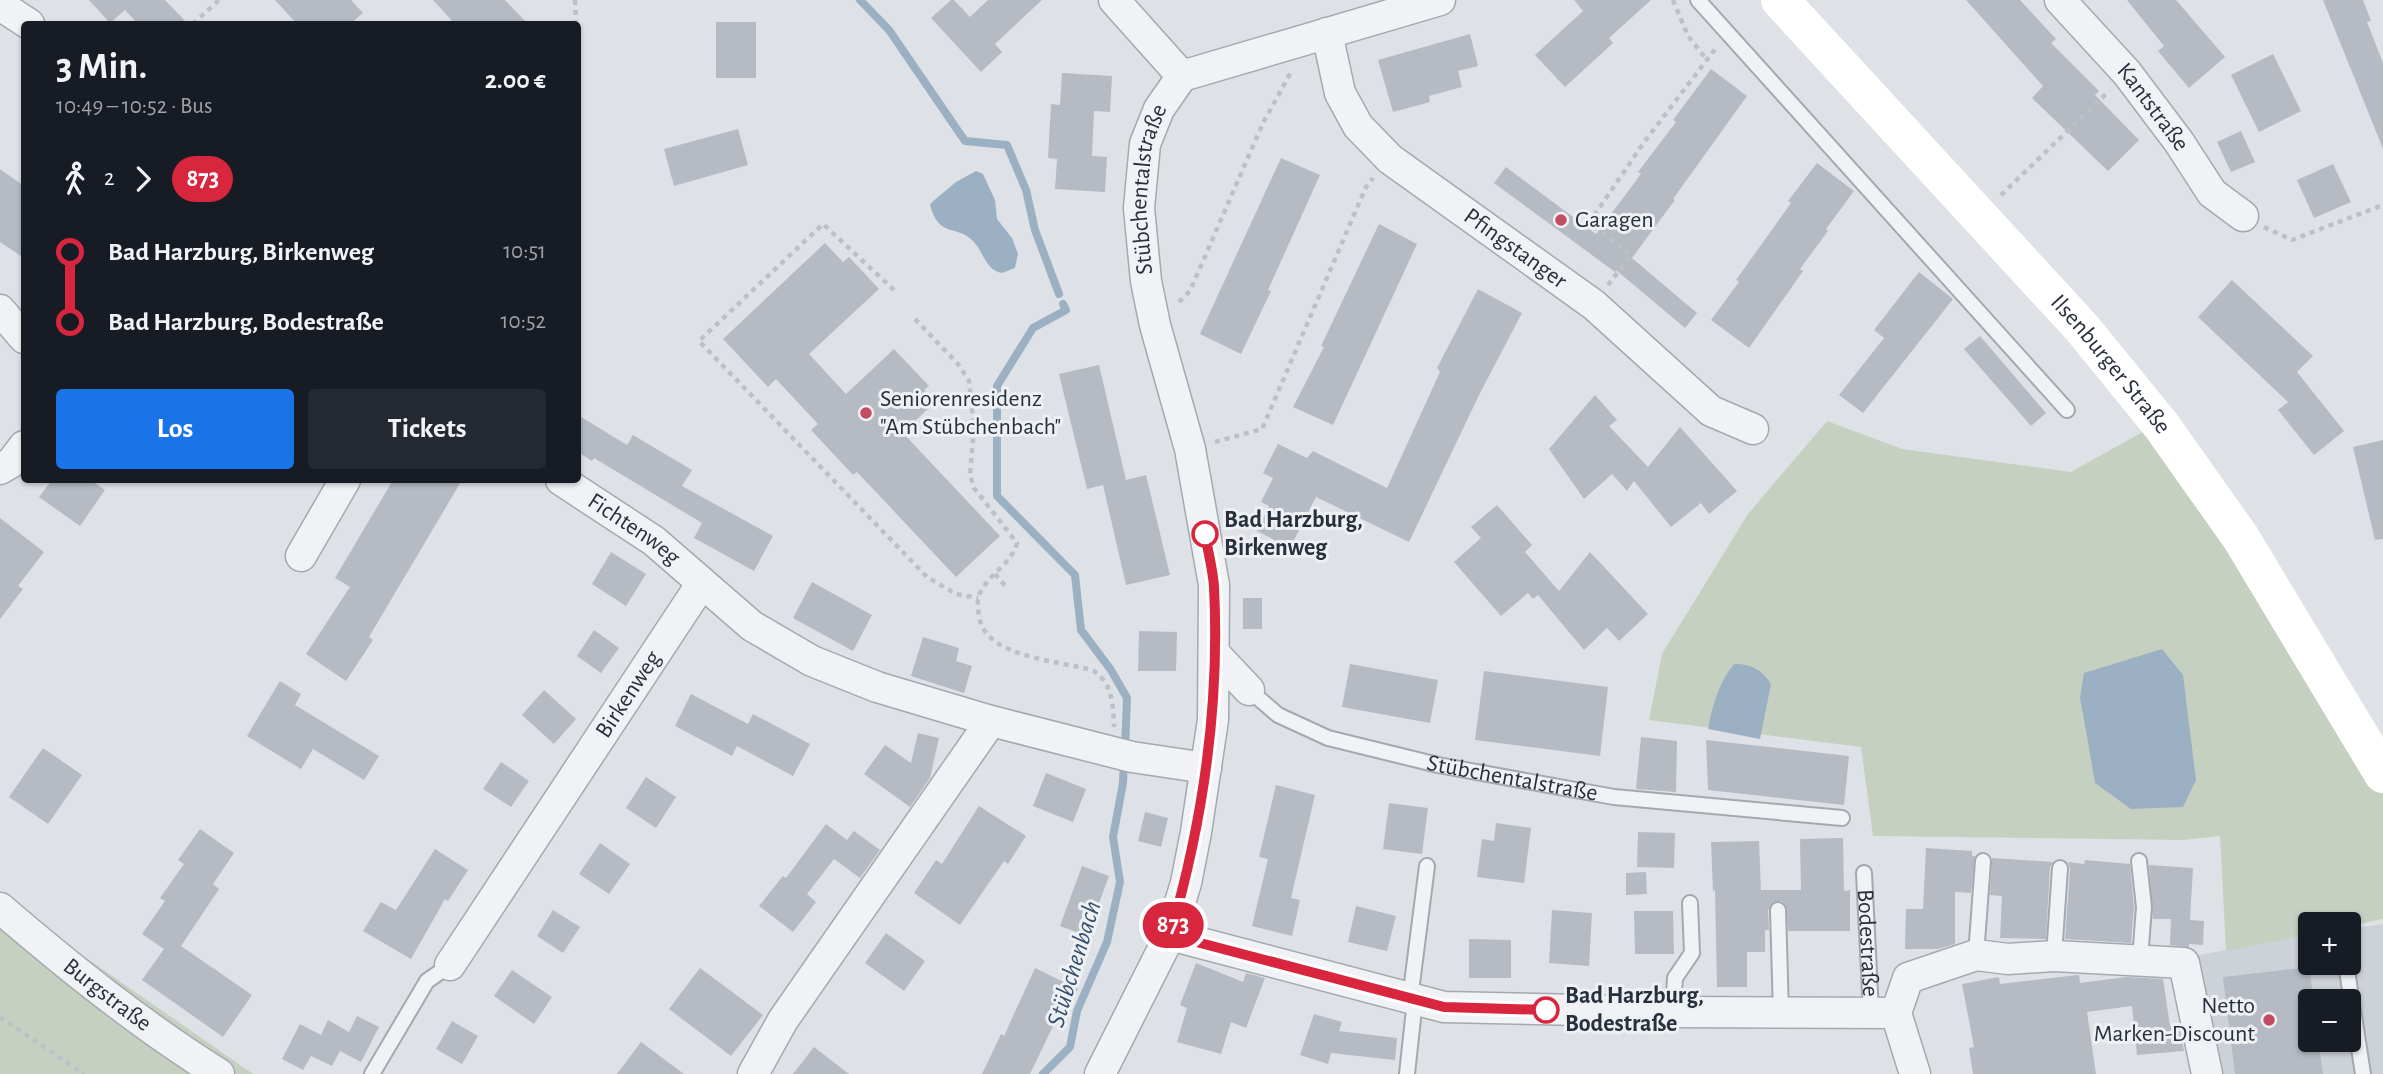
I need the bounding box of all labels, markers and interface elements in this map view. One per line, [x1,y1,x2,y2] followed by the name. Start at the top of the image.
[56,48,147,86] text: 3 Min.
[2112,58,2194,155] street label: Kantstraße
[485,67,546,93] text: 2.00 €
[56,95,213,118] text: 10:49 – 10:52 · Bus
[1127,101,1172,276] street label: Stübchentalstraße
[56,160,94,198] icon: walk
[124,160,162,198] icon: forward
[104,167,114,190] text: 2
[186,167,219,191] text: 873
[1459,204,1571,294] street label: Pfingstanger
[1575,208,1654,232] place label: Garagen
[1553,212,1569,228] marker: Garagen
[108,239,374,265] text: Bad Harzburg, Birkenweg
[503,240,546,263] text: 10:51
[2046,290,2175,438] street label: Ilsenburger Straße
[108,309,384,335] text: Bad Harzburg, Bodestraße
[501,310,546,333] text: 10:52
[880,387,1061,439] place label: Seniorenresidenz "Am Stübchenbach"
[56,389,294,469] button: Los
[308,389,546,469] button: Tickets
[858,405,874,421] marker: Seniorenresidenz "Am Stübchenbach"
[583,489,685,570] street label: Fichtenweg
[1224,508,1363,560] place label: Bad Harzburg, Birkenweg
[1192,521,1218,547] marker: Bad Harzburg, Birkenweg
[591,647,666,742] street label: Birkenweg
[1424,751,1599,806] street label: Stübchentalstraße
[1853,889,1882,997] street label: Bodestraße
[1042,898,1106,1030] water label: Stübchenbach
[1133,902,1213,948] line badge: 873
[2298,912,2361,1052] map controls
[2298,912,2361,975] button: +
[1157,913,1189,937] text: 873
[59,954,156,1036] street label: Burgstraße
[1565,984,1704,1036] place label: Bad Harzburg, Bodestraße
[2298,989,2361,1052] button: −
[2094,994,2255,1046] place label: Netto Marken-Discount
[1533,997,1559,1023] marker: Bad Harzburg, Bodestraße
[2261,1012,2277,1028] marker: Netto Marken-Discount

